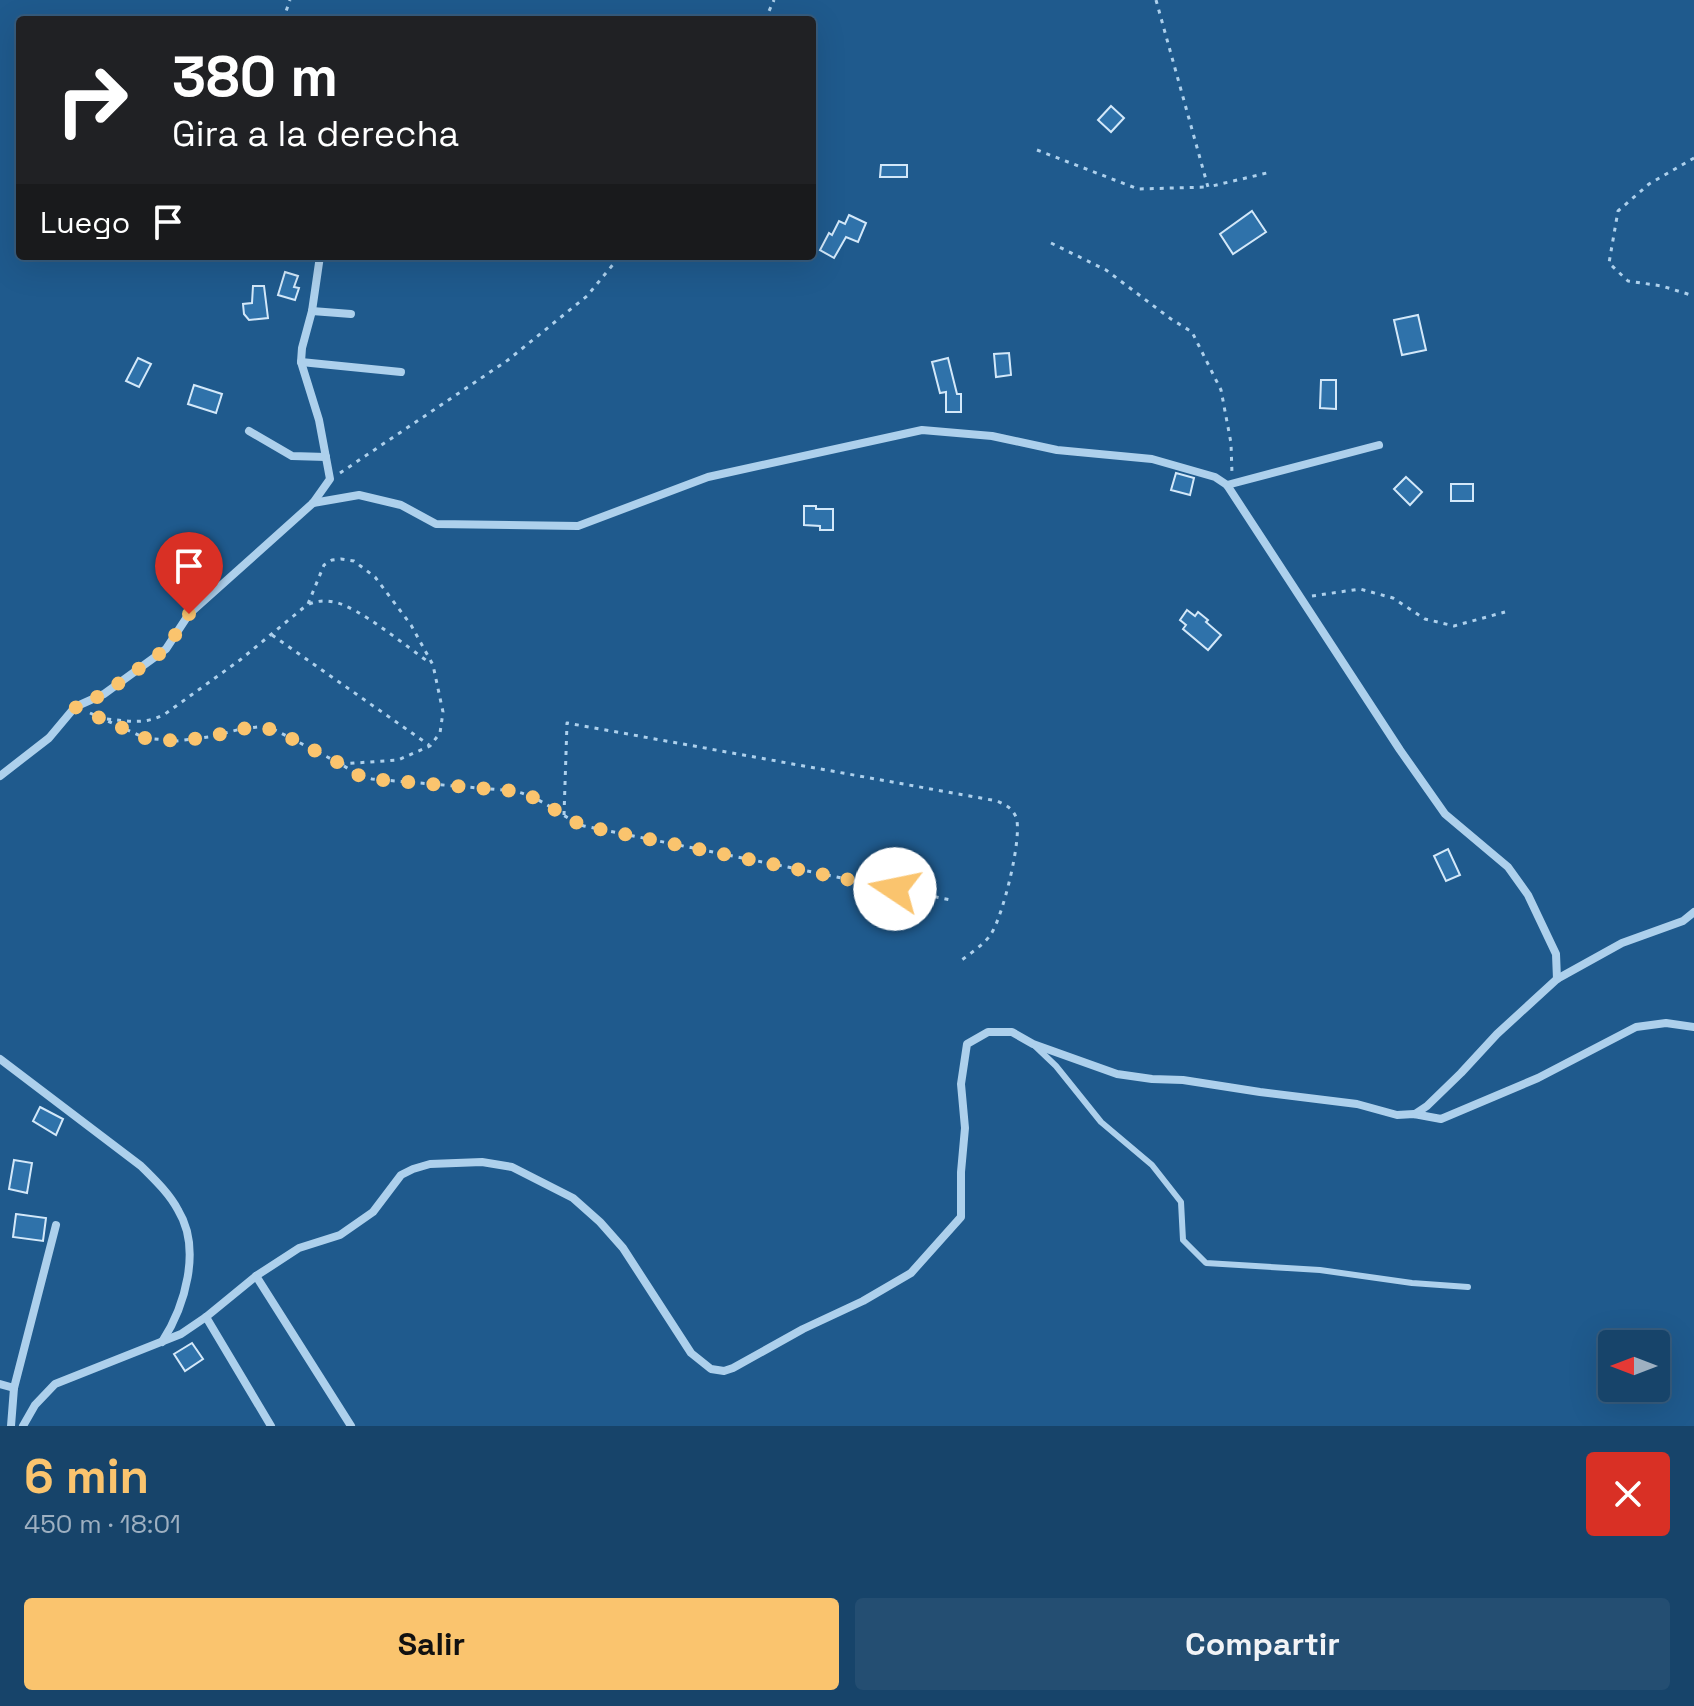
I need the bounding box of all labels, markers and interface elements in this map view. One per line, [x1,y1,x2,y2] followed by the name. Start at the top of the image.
[172,41,338,112] text: 380 m
[40,48,144,152] icon: right
[172,111,459,157] text: Gira a la derecha
[146,200,190,244] icon: arrive
[40,203,130,242] text: Luego
[155,532,223,614] pin
[167,544,211,588] icon: arrive
[853,847,937,931] position arrow
[1598,1330,1670,1402] north arrow
[1598,1330,1670,1402] map controls
[24,1446,149,1507] text: 6 min
[1586,1452,1670,1536] button: close
[24,1507,181,1541] text: 450 m · 18:01
[24,1598,839,1690] button: Salir
[855,1598,1670,1690] button: Compartir

